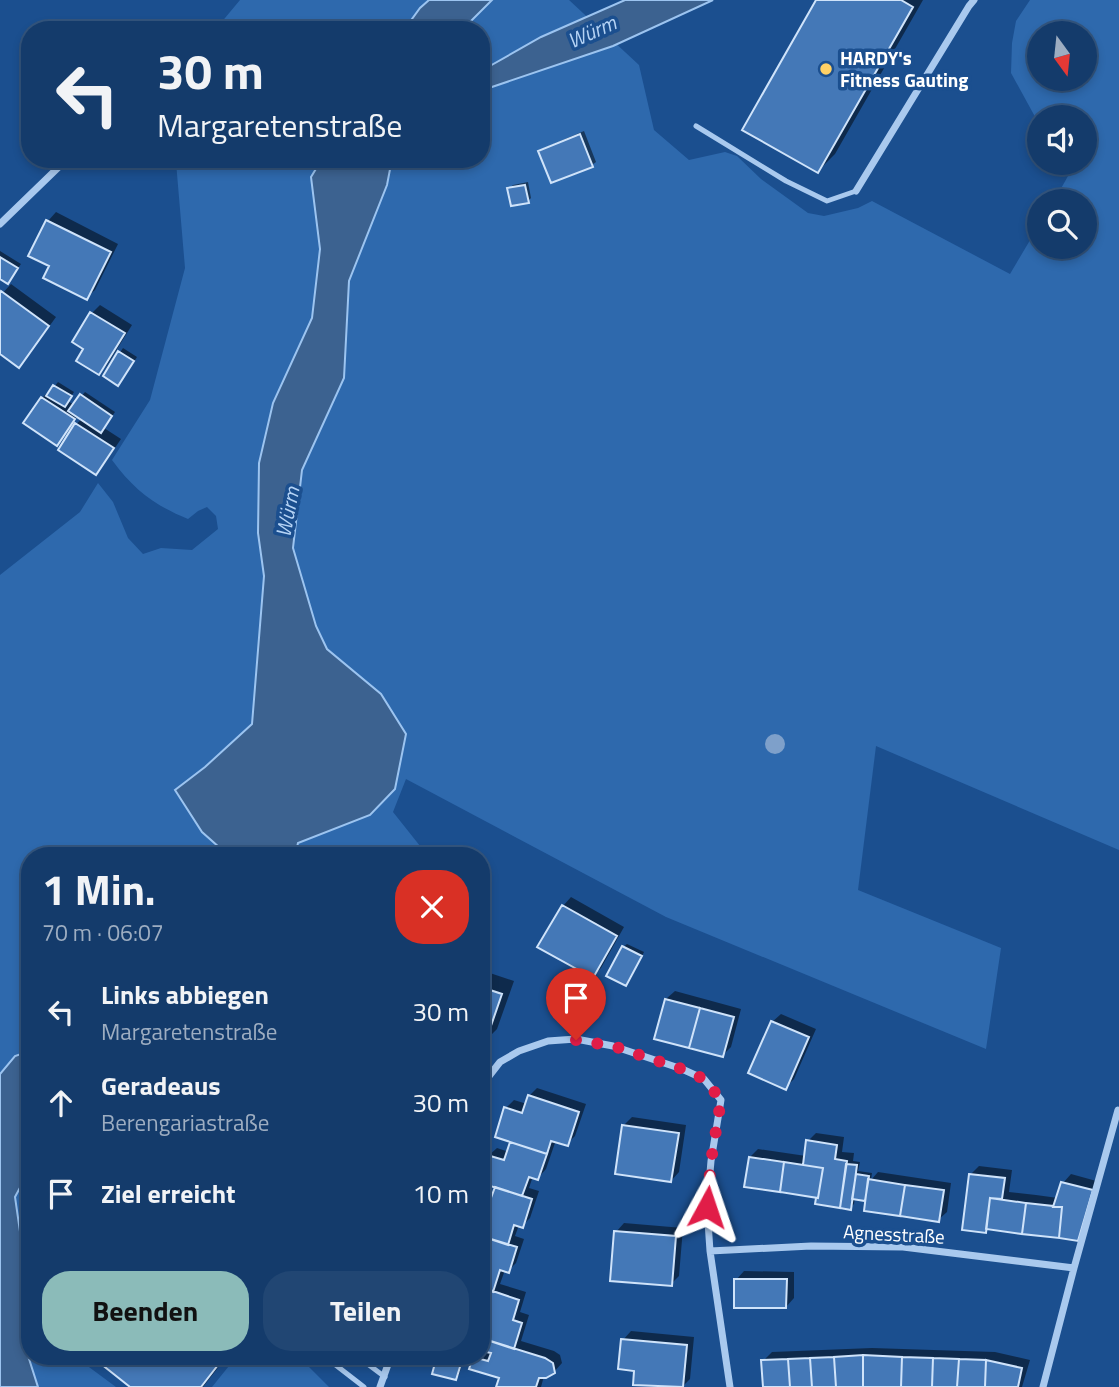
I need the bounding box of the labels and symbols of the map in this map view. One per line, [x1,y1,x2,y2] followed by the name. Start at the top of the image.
[562,6,622,56] water label: Würm
[1027,21,1097,91] north arrow
[840,43,969,94] place label: HARDY's Fitness Gauting
[818,61,834,77] marker: HARDY's Fitness Gauting
[266,483,308,540] water label: Würm
[546,968,606,1040] pin
[670,1170,744,1244] position arrow
[843,1216,946,1251] street label: Agnesstraße

